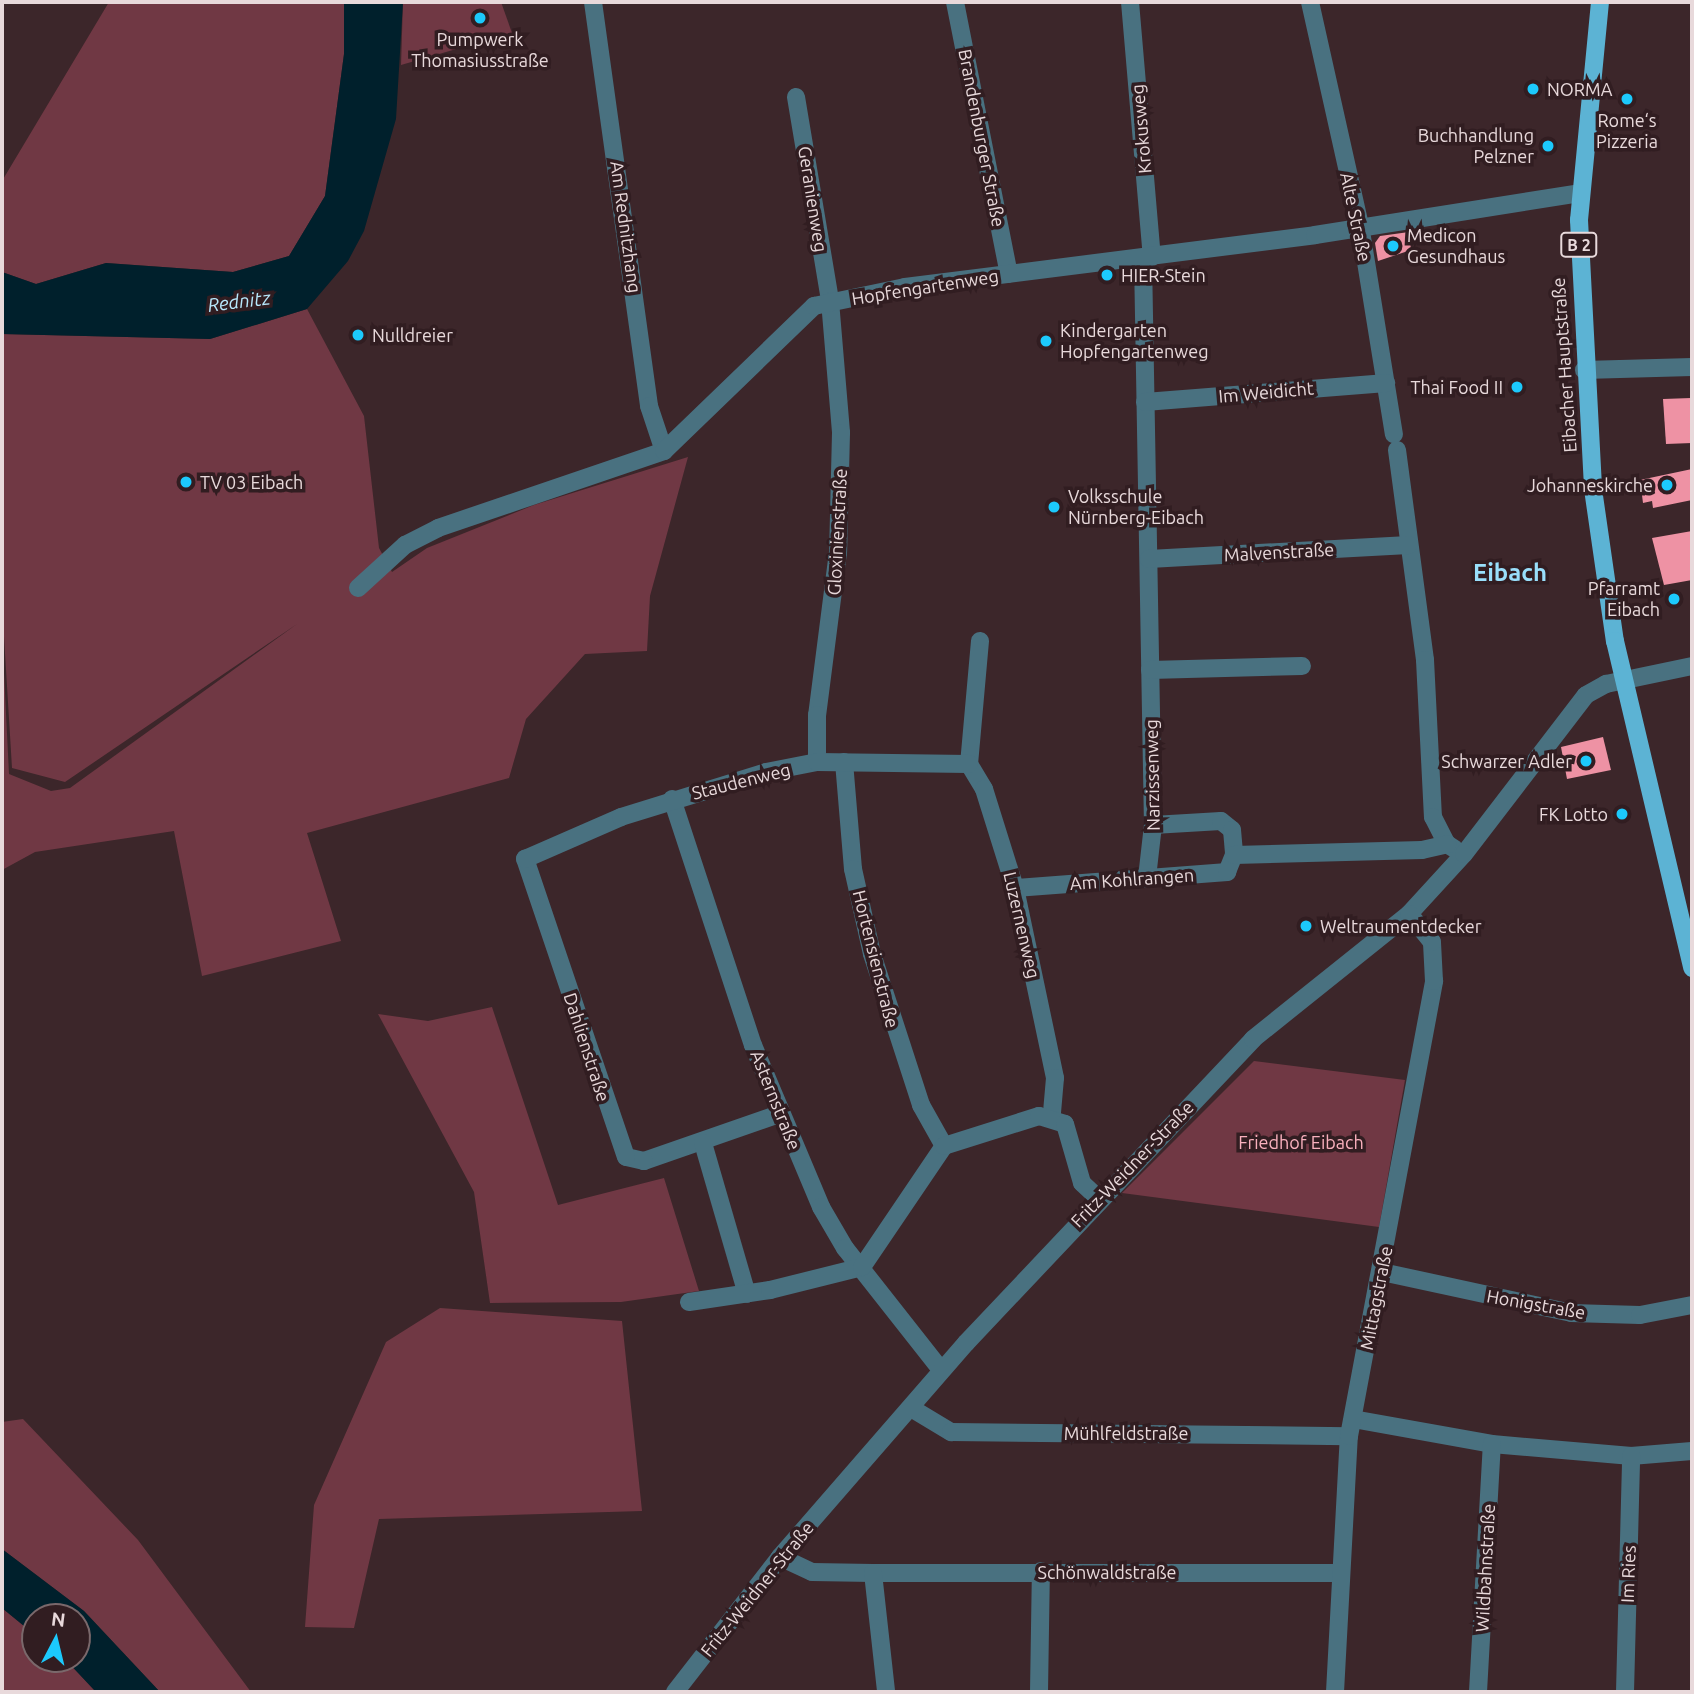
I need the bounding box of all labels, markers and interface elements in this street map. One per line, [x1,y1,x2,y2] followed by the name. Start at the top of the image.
[472,10,488,26] marker: Pumpwerk Thomasiusstraße
[411,29,549,72] place label: Pumpwerk Thomasiusstraße
[954,47,1010,229] street label: Brandenburger Straße
[1547,78,1612,100] place label: NORMA
[1525,81,1541,97] marker: NORMA
[1126,83,1156,175] street label: Krokusweg
[1619,91,1635,107] marker: Rome‘s Pizzeria
[1596,110,1658,152] place label: Rome‘s Pizzeria
[1418,125,1534,168] place label: Buchhandlung Pelzner
[1540,138,1556,154] marker: Buchhandlung Pelzner
[794,144,832,254] street label: Geranienweg
[606,160,646,294] street label: Am Rednitzhang
[1336,170,1376,264] street label: Alte Straße
[1407,225,1505,268] place label: Medicon Gesundhaus
[1560,232,1598,258] road number: B 2
[1385,238,1401,254] marker: Medicon Gesundhaus
[1121,264,1206,286] place label: HIER-Stein
[850,265,1000,309] street label: Hopfengartenweg
[1099,267,1115,283] marker: HIER-Stein
[1547,277,1581,453] street label: Eibacher Hauptstraße
[206,287,272,317] water label: Rednitz
[1060,320,1209,362] place label: Kindergarten Hopfengartenweg
[372,324,453,346] place label: Nulldreier
[350,327,366,343] marker: Nulldreier
[1038,333,1054,349] marker: Kindergarten Hopfengartenweg
[1411,376,1503,398] place label: Thai Food II
[1217,377,1315,407] street label: Im Weidicht
[1509,379,1525,395] marker: Thai Food II
[823,468,851,596] street label: Gloxinienstraße
[200,471,303,493] place label: TV 03 Eibach
[178,474,194,490] marker: TV 03 Eibach
[1527,474,1653,496] place label: Johanneskirche
[1659,477,1675,493] marker: Johanneskirche
[1068,486,1204,528] place label: Volksschule Nürnberg-Eibach
[1046,499,1062,515] marker: Volksschule Nürnberg-Eibach
[1223,538,1335,566] street label: Malvenstraße
[1473,559,1547,587] district label: Eibach
[1588,578,1660,620] place label: Pfarramt Eibach
[1666,591,1682,607] marker: Pfarramt Eibach
[1140,719,1164,831] street label: Narzissenweg
[1441,750,1572,772] place label: Schwarzer Adler
[1578,753,1594,769] marker: Schwarzer Adler
[689,758,793,804] street label: Staudenweg
[1539,803,1608,825] place label: FK Lotto
[1614,806,1630,822] marker: FK Lotto
[1069,864,1195,894] street label: Am Kohlrangen
[999,869,1045,981] street label: Luzernenweg
[848,888,904,1030] street label: Hortensienstraße
[1320,915,1482,937] place label: Weltraumentdecker
[1298,918,1314,934] marker: Weltraumentdecker
[559,990,615,1104] street label: Dahlienstraße
[746,1047,806,1153] street label: Asternstraße
[1066,1096,1198,1232] street label: Fritz-Weidner-Straße
[1238,1131,1364,1153] park label: Friedhof Eibach
[1355,1244,1397,1352] street label: Mittagstraße
[1485,1285,1587,1323] street label: Honigstraße
[1064,1422,1188,1444] street label: Mühlfeldstraße
[1471,1503,1499,1633] street label: Wildbahnstraße
[696,1517,818,1661] street label: Fritz-Weidner-Straße
[1616,1545,1640,1603] street label: Im Ries
[1037,1561,1177,1583] street label: Schönwaldstraße
[21,1603,91,1673] north arrow
[50,1607,67,1631] text: N

